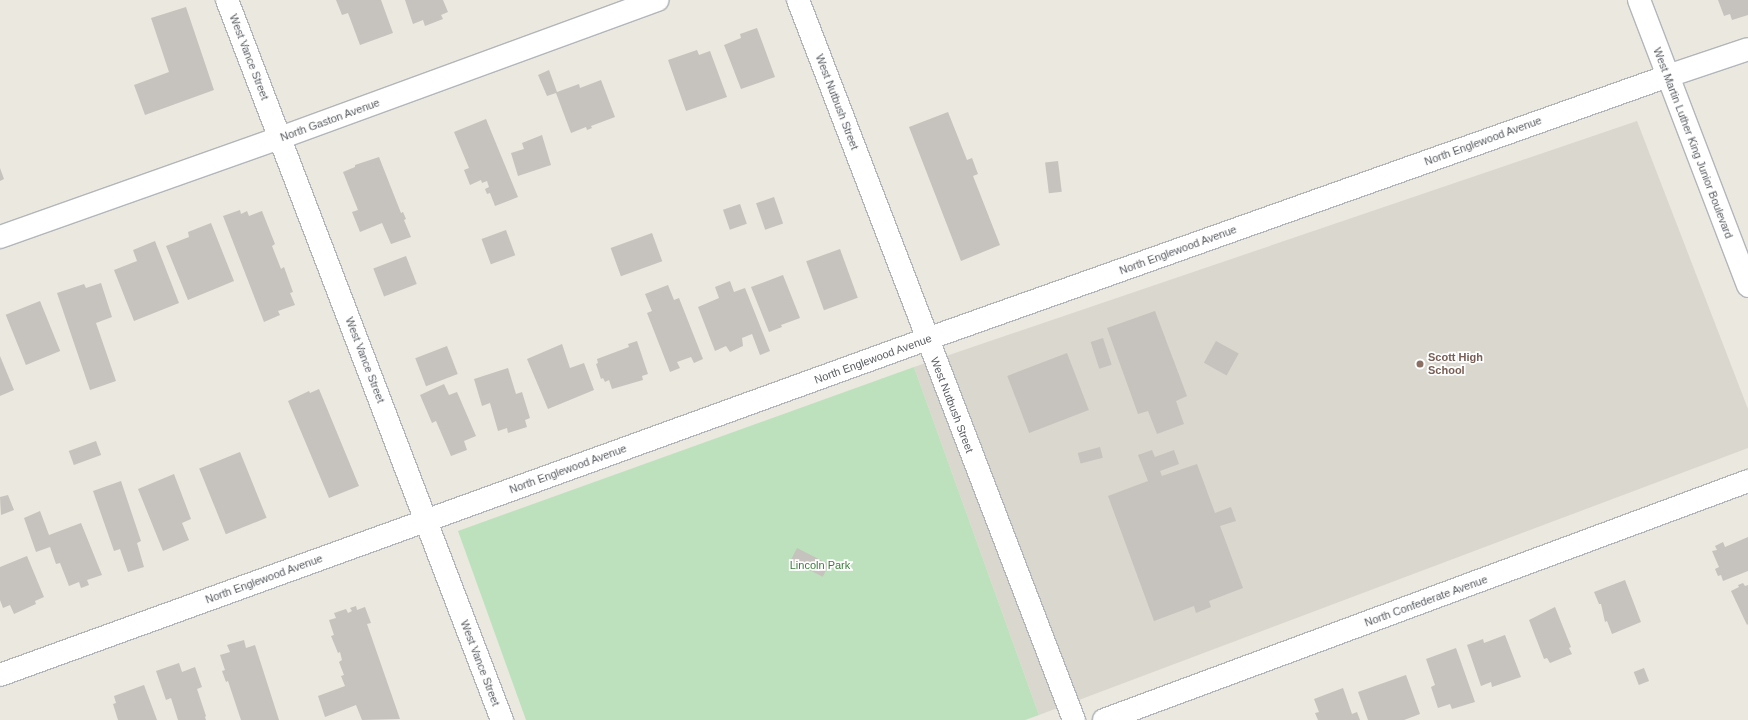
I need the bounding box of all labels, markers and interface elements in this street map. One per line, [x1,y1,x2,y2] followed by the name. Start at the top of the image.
[227,12,271,102] street label: West Vance Street
[1650,46,1736,240] street label: West Martin Luther King Junior Boulevard
[813,52,861,152] street label: West Nutbush Street
[278,96,382,144] street label: North Gaston Avenue
[1422,113,1544,169] street label: North Englewood Avenue
[1117,222,1239,278] street label: North Englewood Avenue
[343,315,387,405] street label: West Vance Street
[812,331,934,387] street label: North Englewood Avenue
[1428,351,1483,377] place label: Scott High School
[928,355,976,455] street label: West Nutbush Street
[1415,359,1425,369] marker: Scott High School
[507,441,629,497] street label: North Englewood Avenue
[203,551,325,607] street label: North Englewood Avenue
[790,558,850,572] park label: Lincoln Park
[1362,572,1490,630] street label: North Confederate Avenue
[458,618,502,708] street label: West Vance Street

